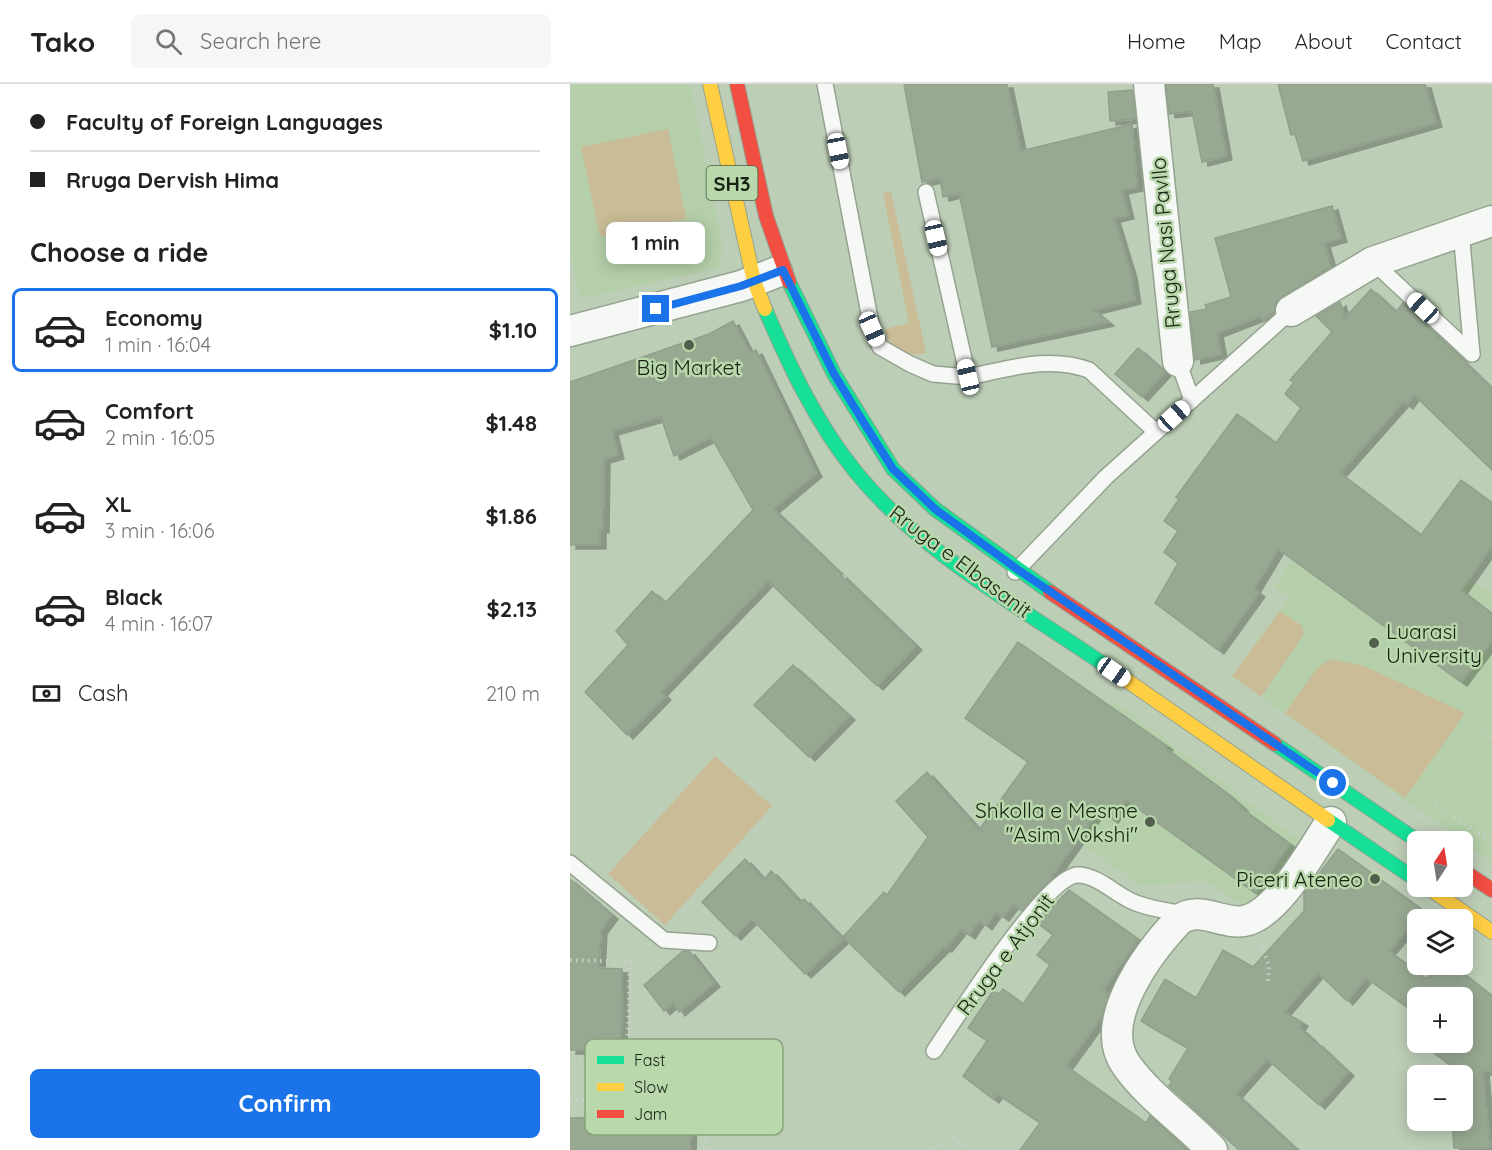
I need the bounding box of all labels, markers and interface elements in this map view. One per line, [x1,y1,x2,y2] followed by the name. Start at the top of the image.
[131,14,551,68] search box
[30,24,95,59] text: Tako
[152,25,185,58] icon: search
[200,27,322,55] text: Search here
[1127,28,1186,54] text: Home
[1219,28,1262,54] text: Map
[1295,28,1353,54] text: About
[1386,28,1462,54] text: Contact
[66,108,383,136] text: Faculty of Foreign Languages
[826,132,850,170] car
[1145,156,1185,330] street label: Rruga Nasi Pavllo
[66,166,279,194] text: Rruga Dervish Hima
[706,166,758,200] road number: SH3
[923,218,949,258] car
[606,222,706,264] callout: 1 min
[631,230,680,255] text: 1 min
[30,235,208,269] text: Choose a ride
[1404,289,1442,327] car
[642,295,669,322] route end
[33,303,87,357] icon: car
[105,304,203,332] text: Economy
[856,309,888,349] car
[489,316,537,344] text: $1.10
[105,332,211,357] text: 1 min · 16:04
[682,338,696,352] marker: Big Market
[637,354,741,380] place label: Big Market
[955,357,981,397] car
[33,396,87,450] icon: car
[105,397,194,425] text: Comfort
[1155,397,1193,435] car
[485,409,537,437] text: $1.48
[105,425,215,450] text: 2 min · 16:05
[33,489,87,543] icon: car
[105,490,132,518] text: XL
[885,499,1037,623] street label: Rruga e Elbasanit
[486,502,537,530] text: $1.86
[105,518,214,543] text: 3 min · 16:06
[33,582,87,636] icon: car
[105,583,163,611] text: Black
[487,595,537,623] text: $2.13
[105,611,213,636] text: 4 min · 16:07
[1386,618,1482,668] place label: Luarasi University
[1367,636,1381,650] marker: Luarasi University
[1094,654,1134,690] car
[30,677,63,710] icon: cash
[78,679,129,707] text: Cash
[486,681,540,706] text: 210 m
[1319,769,1346,796] route start
[975,797,1138,847] place label: Shkolla e Mesme "Asim Vokshi"
[1143,815,1157,829] marker: Shkolla e Mesme "Asim Vokshi"
[1407,831,1473,897] north arrow
[1407,831,1473,1131] map controls
[1236,866,1363,892] place label: Piceri Ateneo
[1368,872,1382,886] marker: Piceri Ateneo
[951,888,1059,1020] street label: Rruga e Atjonit
[1407,909,1473,975] button: layers
[1407,987,1473,1053] button: +
[585,1039,783,1135] legend
[634,1050,665,1070] text: Fast
[1407,1065,1473,1131] button: −
[30,1069,540,1138] button: Confirm
[634,1077,668,1097] text: Slow
[634,1104,667,1124] text: Jam

